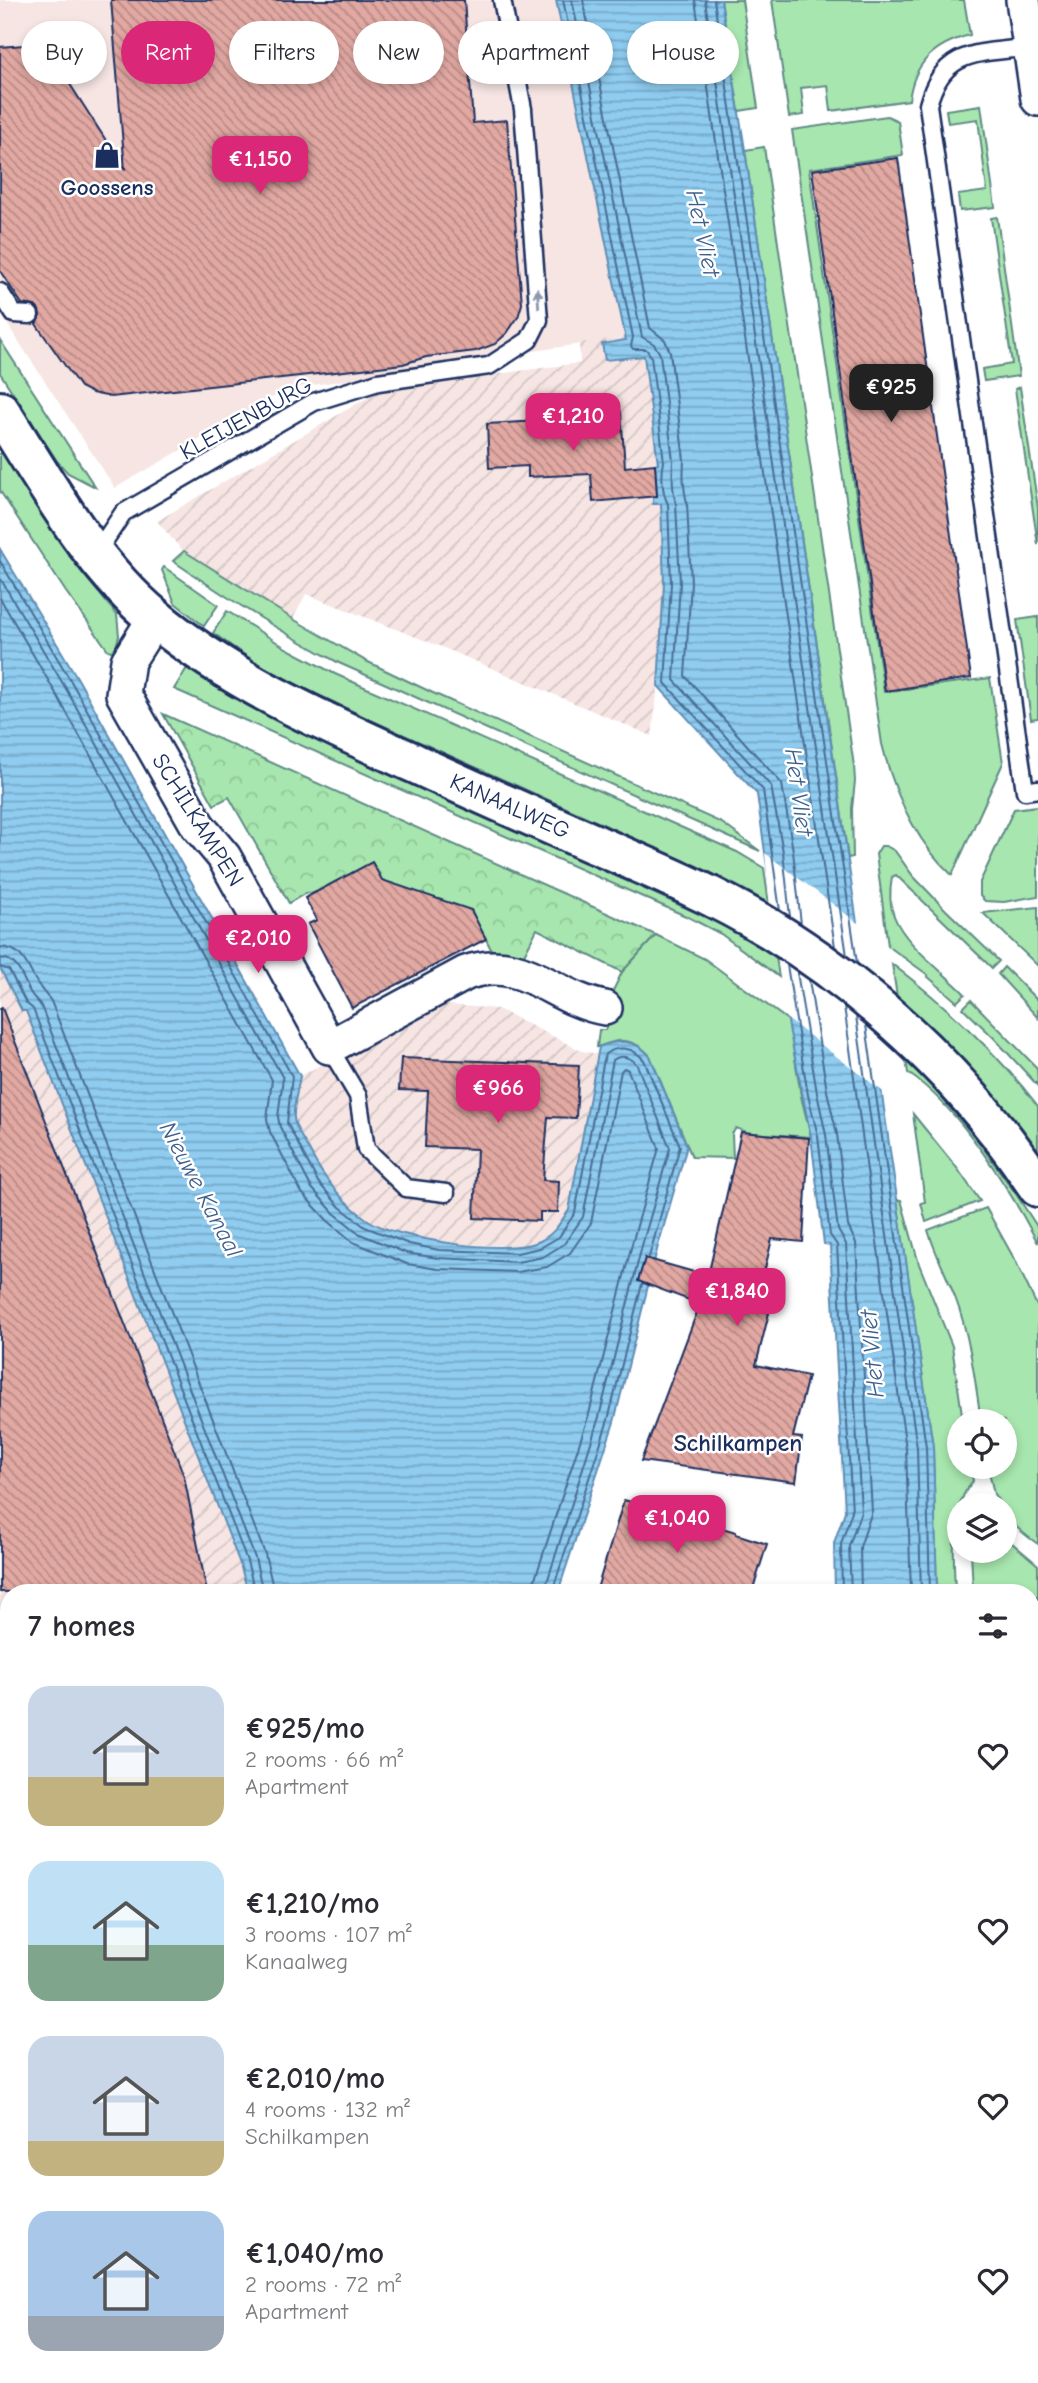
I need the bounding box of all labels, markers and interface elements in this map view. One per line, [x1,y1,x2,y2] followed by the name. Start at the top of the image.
[21,21,107,84] chip: Buy
[121,21,215,84] chip: Rent
[229,21,339,84] chip: Filters
[353,21,444,84] chip: New
[458,21,613,84] chip: Apartment
[627,21,739,84] chip: House
[203,136,317,196] pin: €1,150
[92,140,122,170] shop icon: Goossens
[228,145,292,172] text: €1,150
[60,174,154,201] place label: Goossens
[680,187,726,280] water label: Het Vliet
[532,286,543,308] one-way arrow
[850,364,932,424] pin: €925
[175,371,317,465] street label: KLEIJENBURG
[865,373,917,400] text: €925
[516,393,630,453] pin: €1,210
[542,402,604,429] text: €1,210
[779,746,819,839] water label: Het Vliet
[146,749,250,891] street label: SCHILKAMPEN
[446,768,574,844] street label: KANAALWEG
[201,916,315,975] pin: €2,010
[224,924,292,951] text: €2,010
[457,1066,539,1125] pin: €966
[472,1074,524,1101] text: €966
[154,1117,249,1262] water label: Nieuwe Kanaal
[680,1268,794,1328] pin: €1,840
[705,1277,770,1304] text: €1,840
[854,1307,890,1399] water label: Het Vliet
[947,1409,1017,1563] map controls
[947,1409,1017,1479] button: locate
[674,1429,802,1457] district label: Schilkampen
[947,1493,1017,1563] button: layers
[620,1496,734,1555] pin: €1,040
[644,1504,710,1531] text: €1,040
[974,1607,1012,1645] icon: filters
[28,1609,135,1644] text: 7 homes
[245,1711,365,1746] text: €925/mo
[84,1714,168,1798] icon: home
[974,1737,1012,1775] icon: heart
[245,1746,403,1773] text: 2 rooms · 66 m²
[245,1773,348,1800] text: Apartment
[245,1886,380,1921] text: €1,210/mo
[84,1889,168,1973] icon: home
[974,1912,1012,1950] icon: heart
[245,1921,412,1948] text: 3 rooms · 107 m²
[245,1948,348,1975] text: Kanaalweg
[245,2061,385,2096] text: €2,010/mo
[84,2064,168,2148] icon: home
[974,2087,1012,2125] icon: heart
[245,2096,410,2123] text: 4 rooms · 132 m²
[245,2123,369,2150] text: Schilkampen
[245,2236,384,2271] text: €1,040/mo
[84,2239,168,2323] icon: home
[974,2262,1012,2300] icon: heart
[245,2271,401,2298] text: 2 rooms · 72 m²
[245,2298,348,2325] text: Apartment

